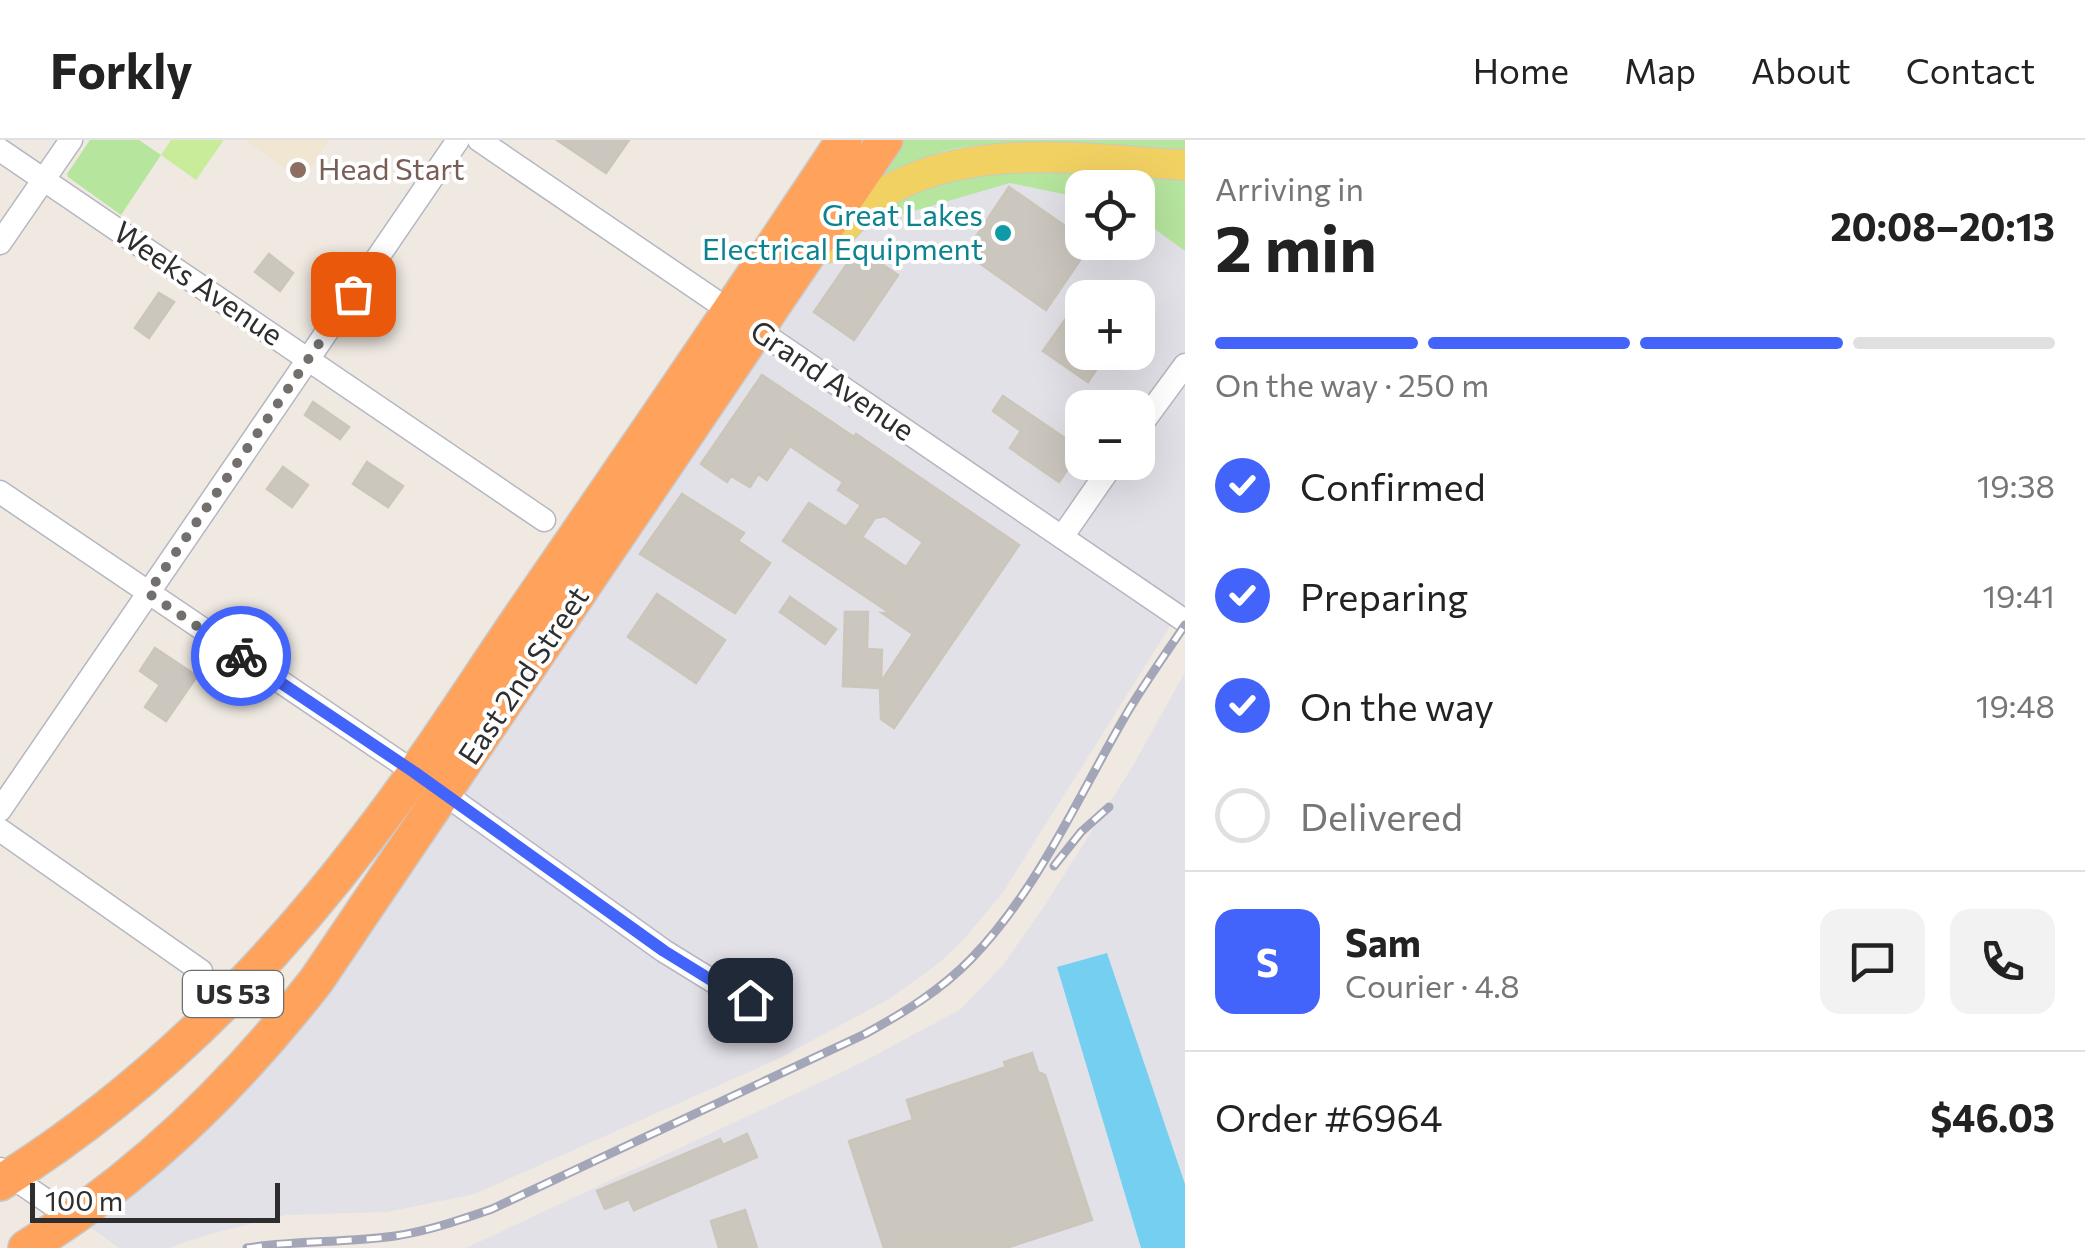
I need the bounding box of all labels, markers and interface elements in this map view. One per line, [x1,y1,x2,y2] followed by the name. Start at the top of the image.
[50,40,193,99] text: Forkly
[1473,48,1569,91] text: Home
[1624,48,1696,91] text: Map
[1751,48,1851,91] text: About
[1906,48,2035,91] text: Contact
[318,149,465,186] place label: Head Start
[287,159,309,181] marker: Head Start
[1215,168,1364,208] text: Arriving in
[1065,170,1155,480] map controls
[1065,170,1155,260] button: locate
[702,195,983,266] place label: Great Lakes Electrical Equipment
[1830,202,2055,249] text: 20:08–20:13
[1215,206,1377,285] text: 2 min
[108,212,291,352] street label: Weeks Avenue
[992,222,1014,244] marker: Great Lakes Electrical Equipment
[311,252,396,337] pin
[326,267,381,322] icon: bag
[1065,280,1155,370] button: +
[744,311,922,447] street label: Grand Avenue
[1215,364,1489,404] text: On the way · 250 m
[1065,390,1155,480] button: −
[1215,458,1270,513] icon: check
[1300,462,1486,509] text: Confirmed
[1977,465,2055,505] text: 19:38
[1215,568,1270,623] icon: check
[1300,572,1468,619] text: Preparing
[1982,575,2055,615] text: 19:41
[449,579,595,771] street label: East 2nd Street
[191,606,291,706] courier
[214,629,269,684] icon: bike
[1215,678,1270,733] icon: check
[1300,682,1494,729] text: On the way
[1976,685,2055,725] text: 19:48
[1300,792,1463,839] text: Delivered
[1820,909,1925,1014] button: chat
[1950,909,2055,1014] button: phone
[1345,918,1421,965] text: Sam
[1256,938,1279,985] text: S
[708,958,793,1043] pin
[1345,965,1520,1005] text: Courier · 4.8
[183,971,283,1017] road number: US 53
[723,973,778,1028] icon: home
[1215,1093,1443,1140] text: Order #6964
[1930,1093,2055,1140] text: $46.03
[30,1178,280,1222] scale bar
[45,1183,123,1217] text: 100 m

